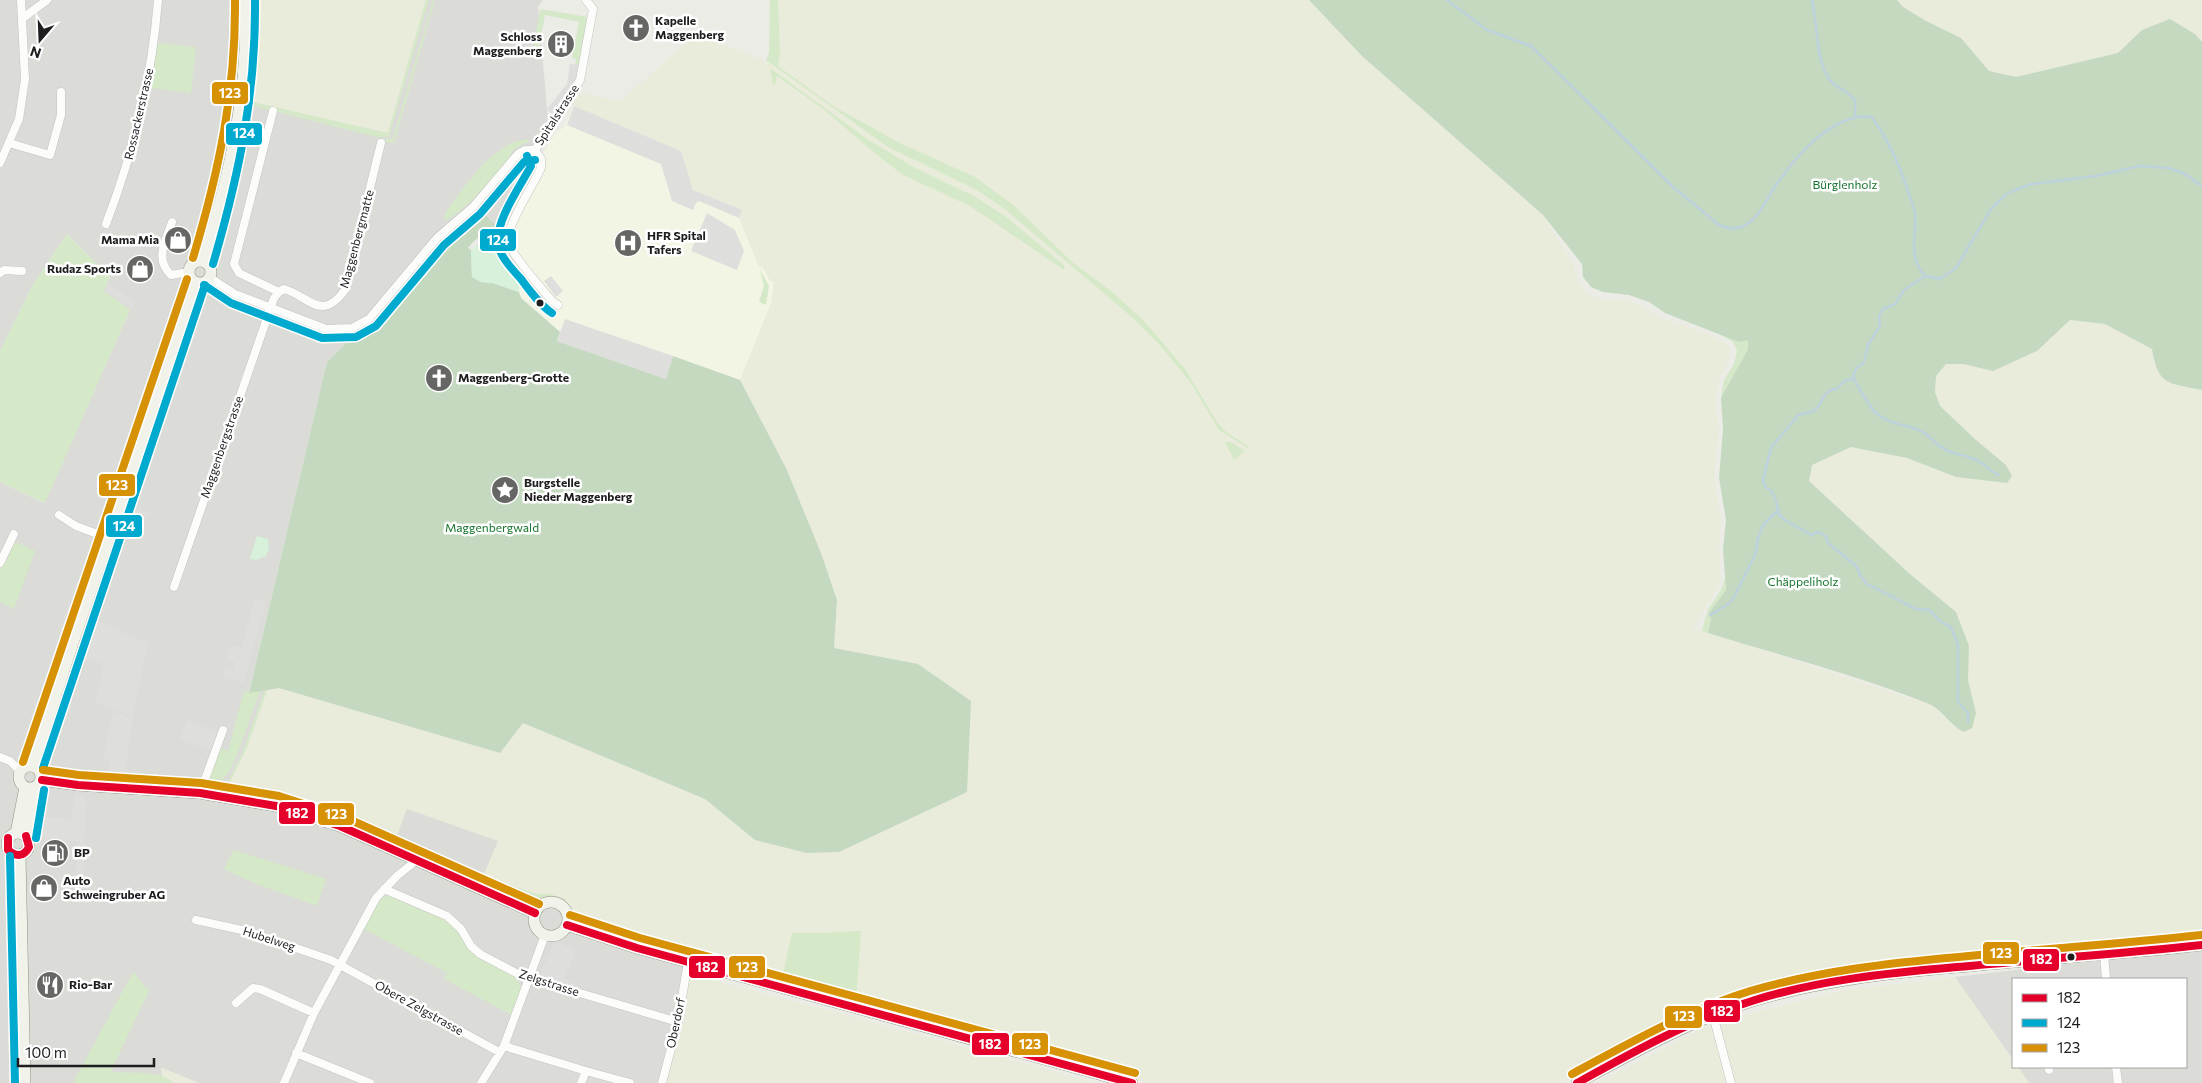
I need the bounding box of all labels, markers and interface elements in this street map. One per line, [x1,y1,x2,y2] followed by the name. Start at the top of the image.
[621,13,651,43] church icon: Kapelle Maggenberg
[655,13,724,41] place label: Kapelle Maggenberg
[15,15,65,65] north arrow
[473,29,542,57] place label: Schloss Maggenberg
[546,29,576,59] building icon: Schloss Maggenberg
[28,43,43,63] text: N
[121,67,155,161] street label: Rossackerstrasse
[211,81,249,105] line badge: 123
[531,81,581,148] street label: Spitalstrasse
[219,84,241,101] text: 123
[225,122,263,146] line badge: 124
[233,124,256,141] text: 124
[1812,177,1878,191] park label: Bürglenholz
[336,188,376,289] street label: Maggenbergmatte
[163,225,193,255] shop icon: Mama Mia
[479,228,517,252] line badge: 124
[613,228,643,258] hospital icon: HFR Spital Tafers
[647,228,706,256] place label: HFR Spital Tafers
[487,231,510,248] text: 124
[101,232,159,246] place label: Mama Mia
[125,254,155,284] shop icon: Rudaz Sports
[47,261,121,275] place label: Rudaz Sports
[535,298,545,308] unlabelled marker
[424,363,454,393] church icon: Maggenberg-Grotte
[458,370,569,384] place label: Maggenberg-Grotte
[197,394,245,500] street label: Maggenbergstrasse
[98,473,136,497] line badge: 123
[490,475,520,505] place icon: Burgstelle Nieder Maggenberg
[524,475,633,503] place label: Burgstelle Nieder Maggenberg
[106,476,128,493] text: 123
[105,514,143,538] line badge: 124
[113,517,136,534] text: 124
[445,520,539,534] park label: Maggenbergwald
[1767,574,1839,588] park label: Chäppeliholz
[278,801,316,825] line badge: 182
[317,802,355,826] line badge: 123
[286,804,308,821] text: 182
[325,805,347,822] text: 123
[40,838,70,868] fuel station icon: BP
[74,845,90,859] place label: BP
[29,873,59,903] shop icon: Auto Schweingruber AG
[63,873,165,901] place label: Auto Schweingruber AG
[241,923,298,953] street label: Hubelweg
[1982,941,2020,965] line badge: 123
[1990,944,2012,961] text: 123
[2022,948,2060,972] line badge: 182
[2030,950,2052,967] text: 182
[2066,952,2076,962] unlabelled marker
[688,955,726,979] line badge: 182
[728,955,766,979] line badge: 123
[696,958,718,975] text: 182
[736,958,758,975] text: 123
[517,966,581,998] street label: Zelgstrasse
[35,970,65,1000] restaurant icon: Rio-Bar
[69,977,112,991] place label: Rio-Bar
[373,977,466,1037] street label: Obere Zelgstrasse
[2012,978,2187,1068] legend
[2057,988,2081,1006] text: 182
[663,996,687,1049] street label: Oberdorf
[1703,999,1741,1023] line badge: 182
[1711,1002,1733,1019] text: 182
[1664,1005,1703,1029] line badge: 123
[1673,1007,1695,1024] text: 123
[2057,1013,2080,1031] text: 124
[971,1032,1010,1056] line badge: 182
[1011,1032,1049,1056] line badge: 123
[979,1035,1001,1052] text: 182
[1019,1035,1041,1052] text: 123
[18,1036,154,1068] scale bar
[2057,1038,2080,1056] text: 123
[25,1043,67,1061] text: 100 m

